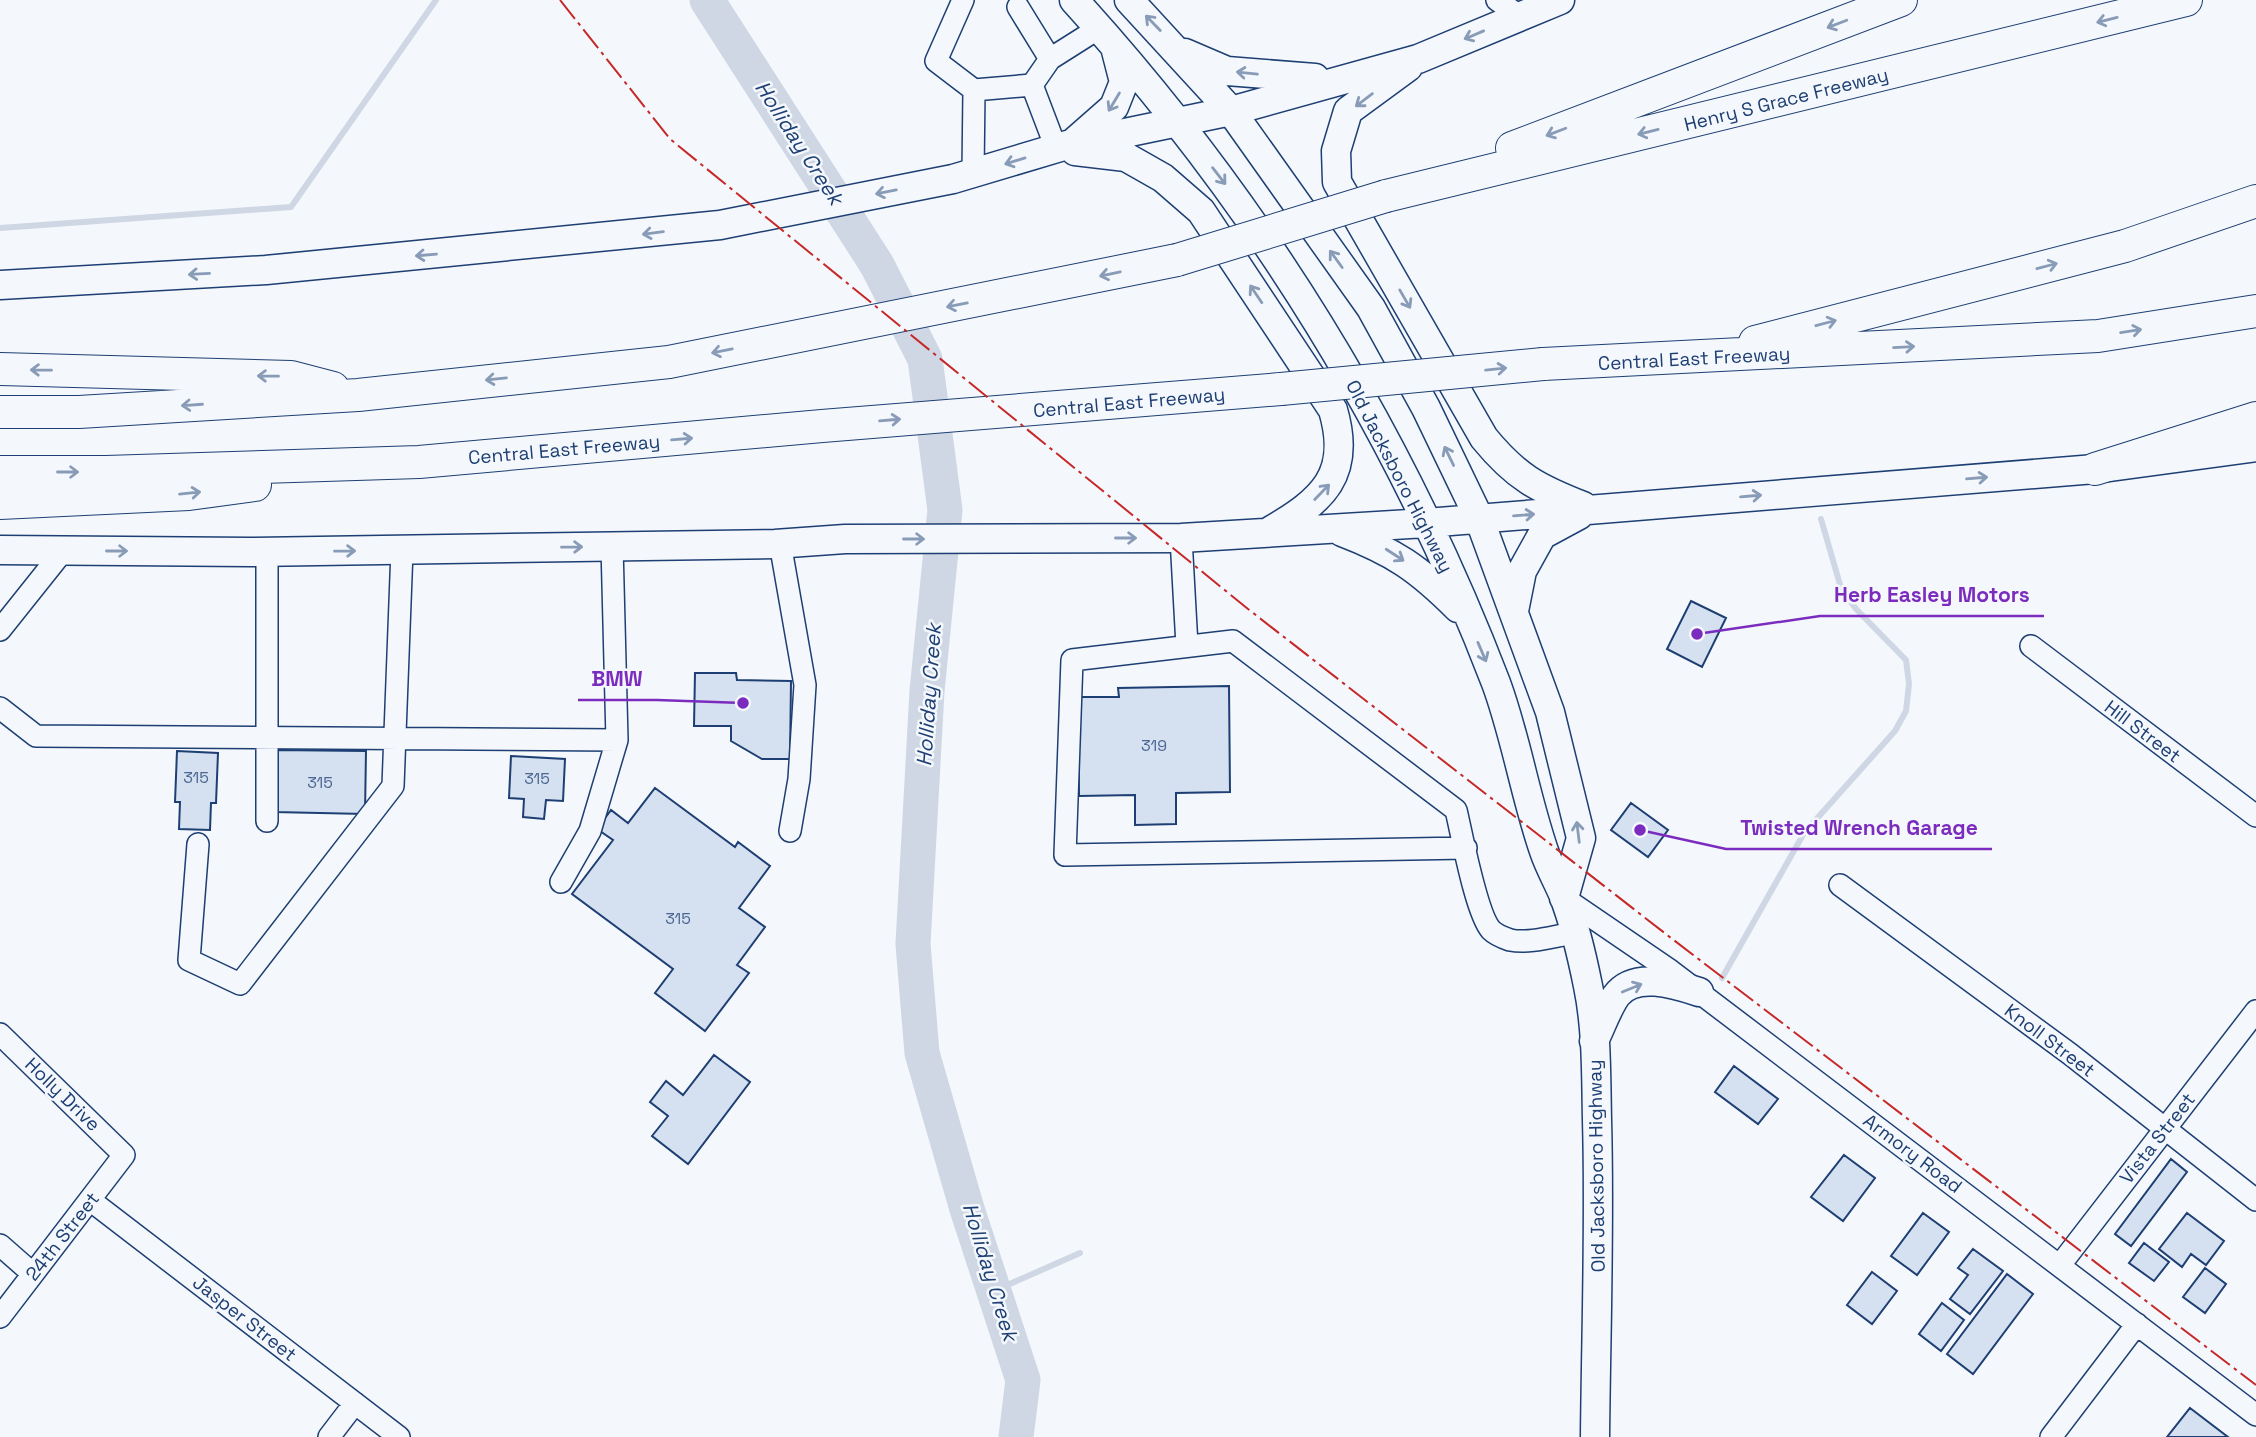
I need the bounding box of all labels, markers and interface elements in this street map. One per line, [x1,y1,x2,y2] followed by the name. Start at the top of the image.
[2096,14,2119,27] one-way arrow
[1144,15,1161,32] one-way arrow
[1826,19,1848,32] one-way arrow
[1463,29,1485,42] one-way arrow
[1681,62,1891,137] street label: Henry S Grace Freeway
[1236,66,1258,79] one-way arrow
[749,75,851,212] water label: Holliday Creek
[1107,92,1122,111] one-way arrow
[1355,92,1373,107] one-way arrow
[1545,126,1567,139] one-way arrow
[1637,126,1660,139] one-way arrow
[1005,155,1027,168] one-way arrow
[1211,166,1226,184] one-way arrow
[875,186,898,200] one-way arrow
[642,226,664,239] one-way arrow
[415,249,438,262] one-way arrow
[1329,250,1343,269] one-way arrow
[2035,259,2057,272] one-way arrow
[188,267,211,280] one-way arrow
[1099,268,1122,282] one-way arrow
[1249,285,1263,304] one-way arrow
[1398,289,1412,309] one-way arrow
[946,299,969,312] one-way arrow
[1814,316,1837,329] one-way arrow
[2119,324,2142,337] one-way arrow
[1892,340,1915,353] one-way arrow
[1597,341,1791,376] street label: Central East Freeway
[711,345,734,359] one-way arrow
[1484,362,1506,375] one-way arrow
[29,364,52,377] one-way arrow
[257,369,280,383] one-way arrow
[485,373,508,386] one-way arrow
[1340,376,1459,577] street label: Old Jacksboro Highway
[1032,382,1226,423] street label: Central East Freeway
[182,399,204,412] one-way arrow
[878,413,901,426] one-way arrow
[467,429,661,470] street label: Central East Freeway
[670,432,693,445] one-way arrow
[1442,446,1455,467] one-way arrow
[56,465,79,479] one-way arrow
[1966,471,1988,484] one-way arrow
[1314,483,1330,501] one-way arrow
[179,487,201,500] one-way arrow
[1739,489,1761,502] one-way arrow
[1512,508,1535,521] one-way arrow
[1114,531,1137,545] one-way arrow
[902,532,925,546] one-way arrow
[560,540,583,554] one-way arrow
[105,544,128,558] one-way arrow
[333,544,356,557] one-way arrow
[1385,548,1404,562] one-way arrow
[1820,574,2044,616] callout: Herb Easley Motors
[1834,581,2030,608] text: Herb Easley Motors
[910,620,947,767] water label: Holliday Creek
[1477,640,1490,662] one-way arrow
[578,658,657,700] callout: BMW
[591,665,643,692] text: BMW
[2099,695,2186,768] street label: Hill Street
[1141,735,1167,756] house number: 319
[183,767,209,788] house number: 315
[524,768,550,789] house number: 315
[307,772,333,793] house number: 315
[1726,807,1992,849] callout: Twisted Wrench Garage
[1740,814,1978,841] text: Twisted Wrench Garage
[1571,821,1584,844] one-way arrow
[665,908,691,929] house number: 315
[1621,980,1642,993] one-way arrow
[1999,998,2100,1083] street label: Knoll Street
[20,1052,106,1137] street label: Holly Drive
[1582,1059,1611,1273] street label: Old Jacksboro Highway
[2114,1088,2201,1189] street label: Vista Street
[1858,1108,1967,1199] street label: Armory Road
[20,1187,105,1286] street label: 24th Street
[957,1200,1025,1347] water label: Holliday Creek
[188,1270,302,1367] street label: Jasper Street

